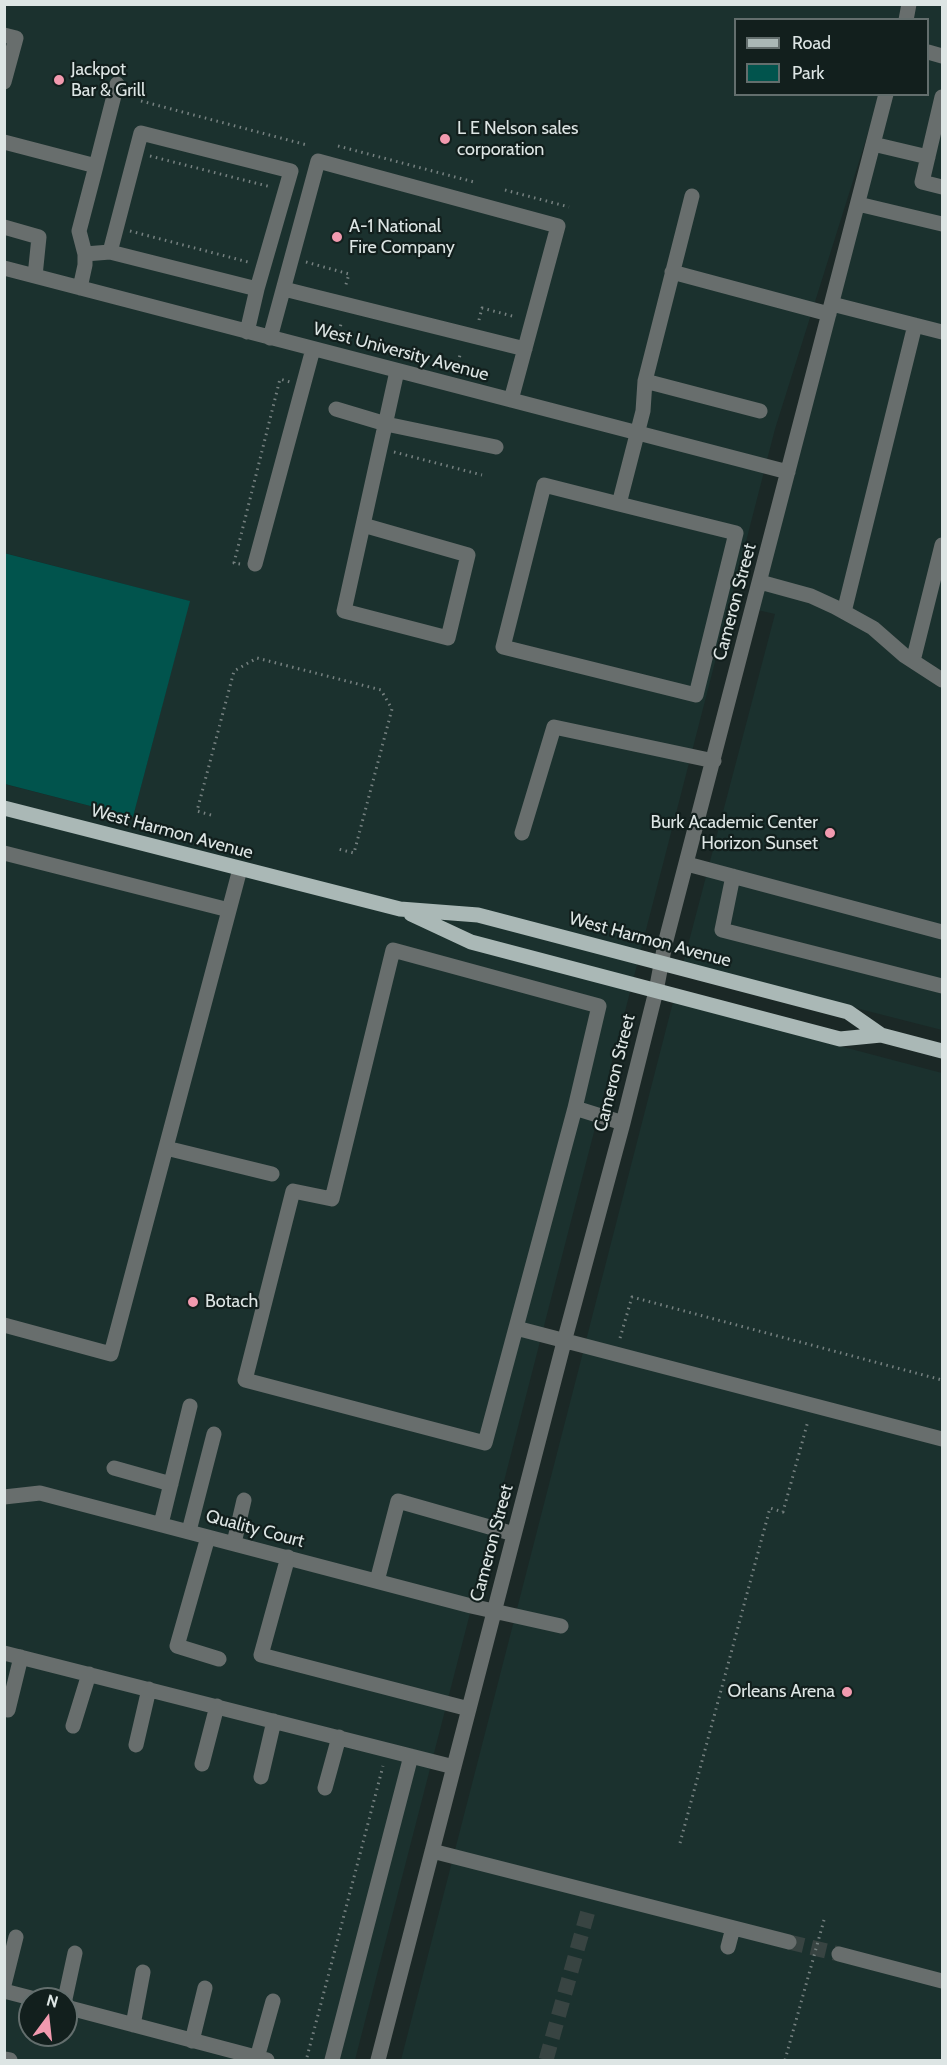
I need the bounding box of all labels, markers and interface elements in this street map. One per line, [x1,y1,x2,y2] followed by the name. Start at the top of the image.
[734,18,929,96] legend
[792,32,831,54] text: Road
[71,59,145,101] place label: Jackpot Bar & Grill
[792,62,824,84] text: Park
[52,73,66,87] marker: Jackpot Bar & Grill
[457,118,578,160] place label: L E Nelson sales corporation
[438,132,452,146] marker: L E Nelson sales corporation
[349,216,455,258] place label: A-1 National Fire Company
[330,230,344,244] marker: A-1 National Fire Company
[311,318,491,386] street label: West University Avenue
[709,541,761,663] street label: Cameron Street
[89,800,255,864] street label: West Harmon Avenue
[651,812,818,854] place label: Burk Academic Center Horizon Sunset
[823,826,837,840] marker: Burk Academic Center Horizon Sunset
[567,908,733,972] street label: West Harmon Avenue
[590,1012,640,1134] street label: Cameron Street
[205,1291,258,1313] place label: Botach
[186,1295,200,1309] marker: Botach
[466,1482,518,1604] street label: Cameron Street
[203,1505,307,1553] street label: Quality Court
[728,1681,835,1703] place label: Orleans Arena
[840,1685,854,1699] marker: Orleans Arena
[18,1987,78,2047] north arrow
[44,1990,60,2012] text: N

